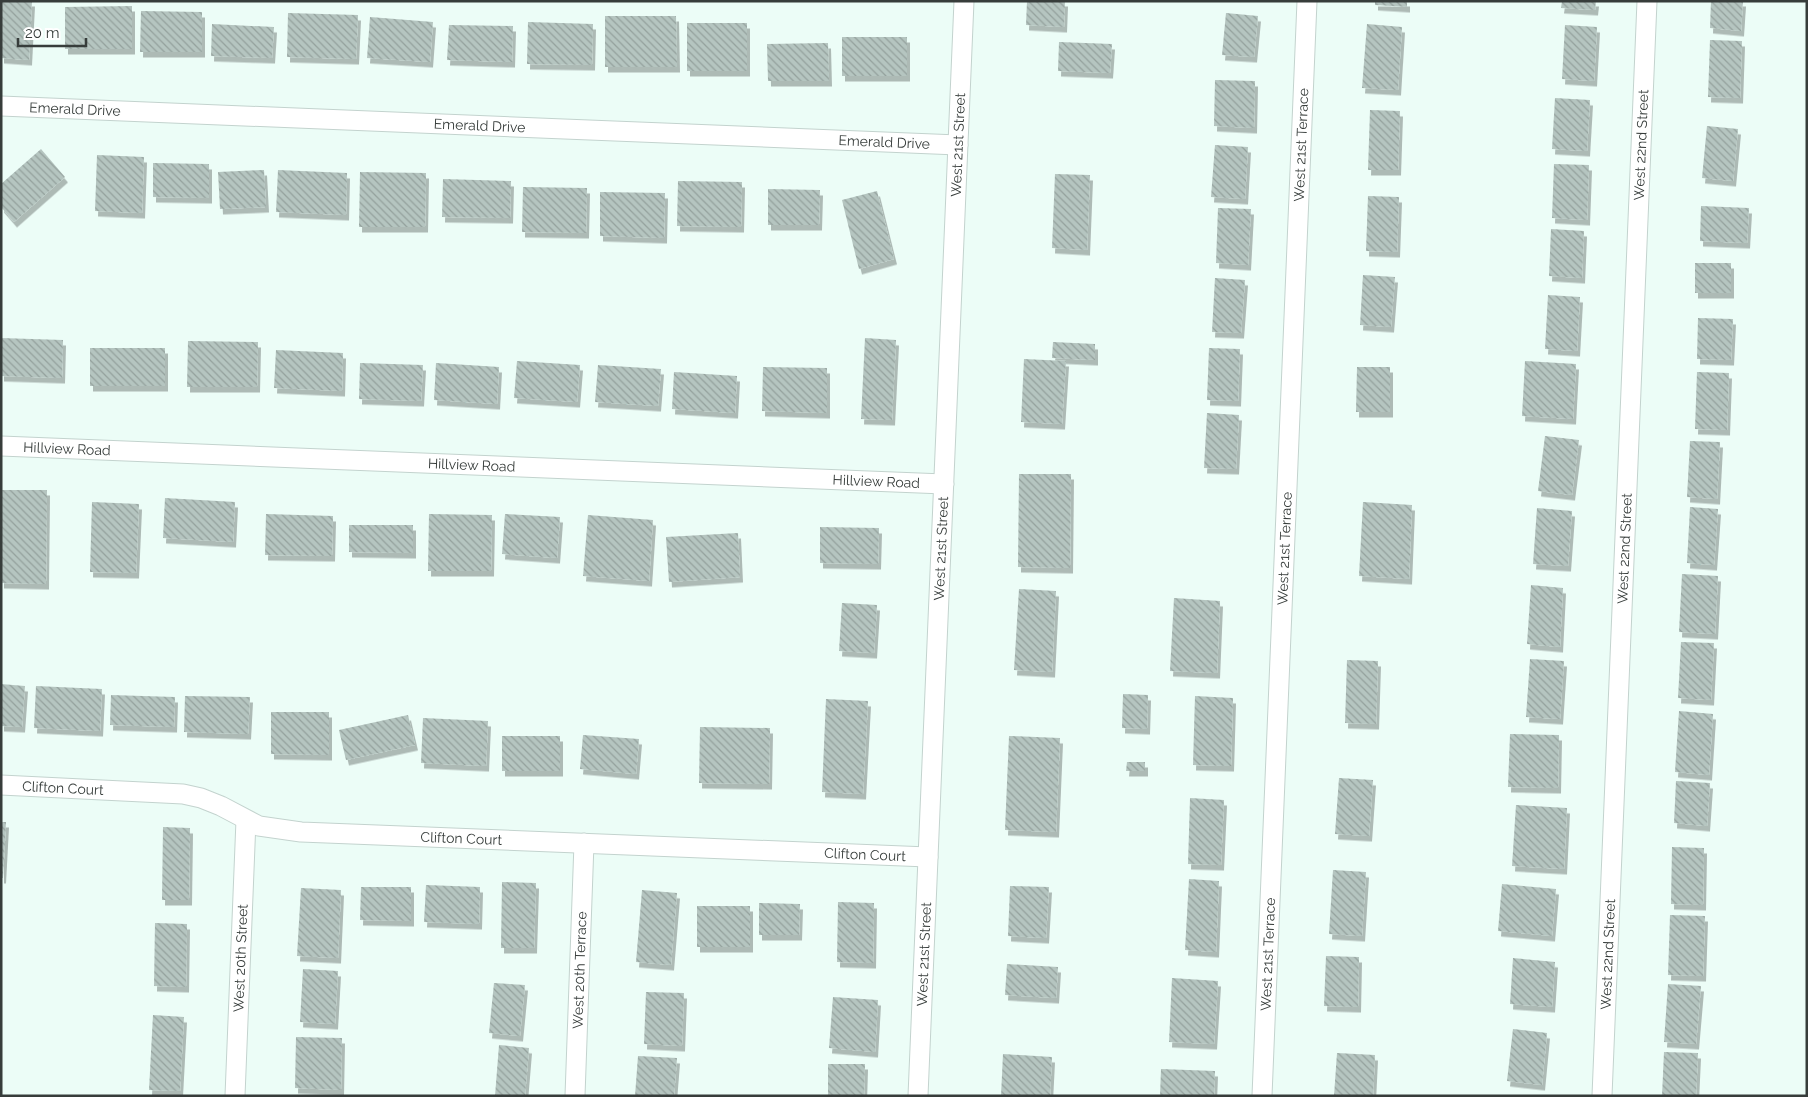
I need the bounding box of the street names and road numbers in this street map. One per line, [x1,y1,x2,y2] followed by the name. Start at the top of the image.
[1291,88,1311,202] street label: West 21st Terrace
[1631,89,1651,201] street label: West 22nd Street
[948,92,968,197] street label: West 21st Street
[29,99,121,119] street label: Emerald Drive
[434,116,526,135] street label: Emerald Drive
[838,132,930,152] street label: Emerald Drive
[23,439,111,458] street label: Hillview Road
[428,455,516,475] street label: Hillview Road
[832,472,920,491] street label: Hillview Road
[1274,491,1295,605] street label: West 21st Terrace
[1614,492,1635,604] street label: West 22nd Street
[931,496,951,601] street label: West 21st Street
[22,778,104,798] street label: Clifton Court
[420,829,503,848] street label: Clifton Court
[824,845,906,864] street label: Clifton Court
[1258,897,1278,1011] street label: West 21st Terrace
[1598,898,1618,1010] street label: West 22nd Street
[914,901,934,1007] street label: West 21st Street
[230,903,251,1012] street label: West 20th Street
[569,911,590,1029] street label: West 20th Terrace

